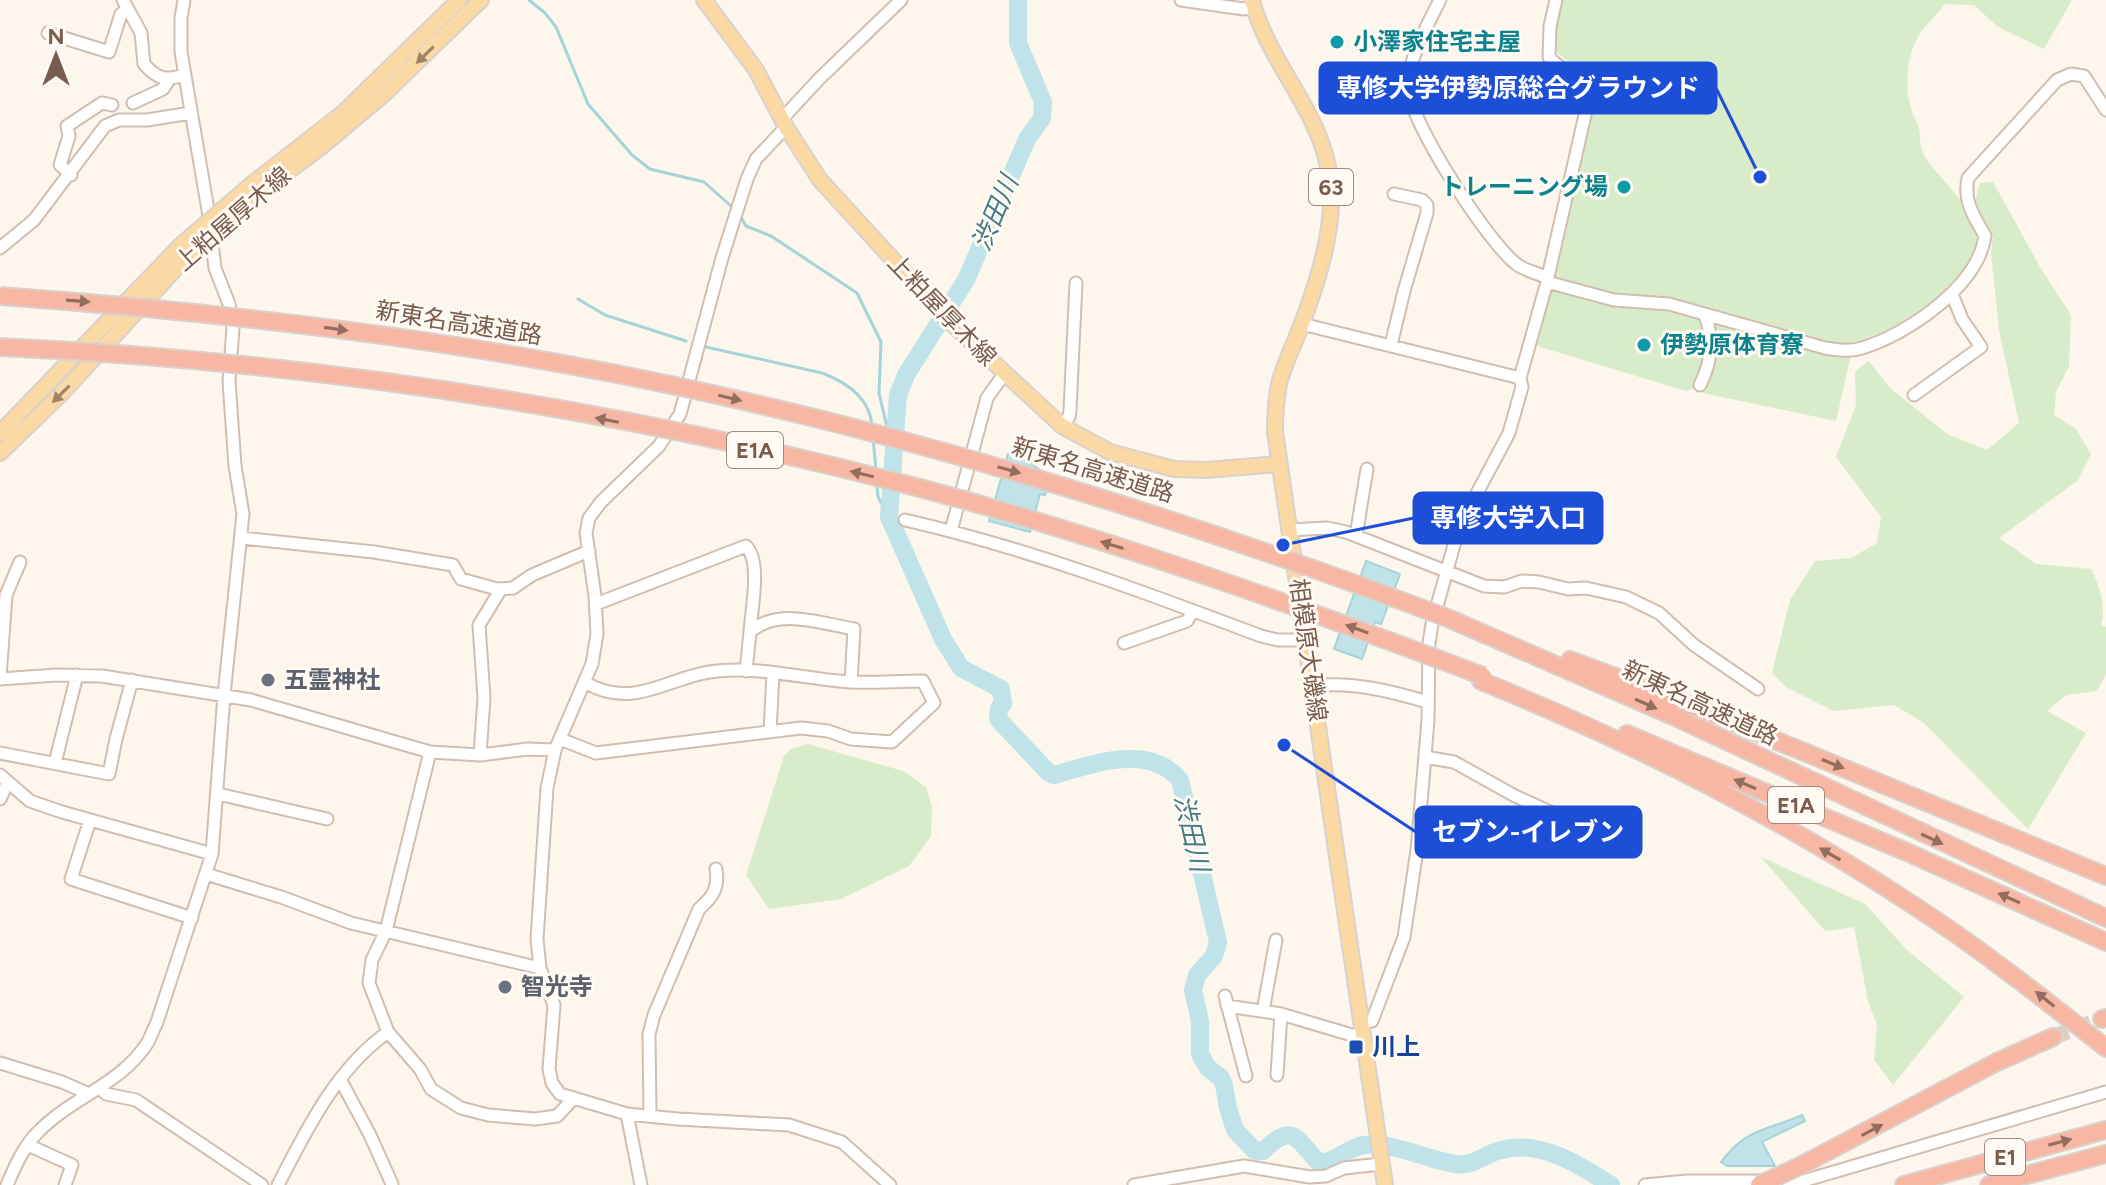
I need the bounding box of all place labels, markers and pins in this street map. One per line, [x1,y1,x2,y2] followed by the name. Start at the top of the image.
[1353,27,1521,56] place label: 小澤家住宅主屋
[1328,33,1346,51] marker: 小澤家住宅主屋
[1320,63,1716,113] callout: 専修大学伊勢原総合グラウンド
[1440,172,1608,201] place label: トレーニング場
[1615,178,1633,196] marker: トレーニング場
[1660,330,1804,359] place label: 伊勢原体育寮
[1635,336,1653,354] marker: 伊勢原体育寮
[1414,493,1602,543] callout: 専修大学入口
[284,665,380,694] place label: 五霊神社
[259,671,277,689] marker: 五霊神社
[1416,807,1641,857] callout: セブン-イレブン
[521,972,593,1001] place label: 智光寺
[496,978,514,996] marker: 智光寺
[1372,1032,1420,1061] place label: 川上
[1347,1038,1365,1056] marker: 川上

